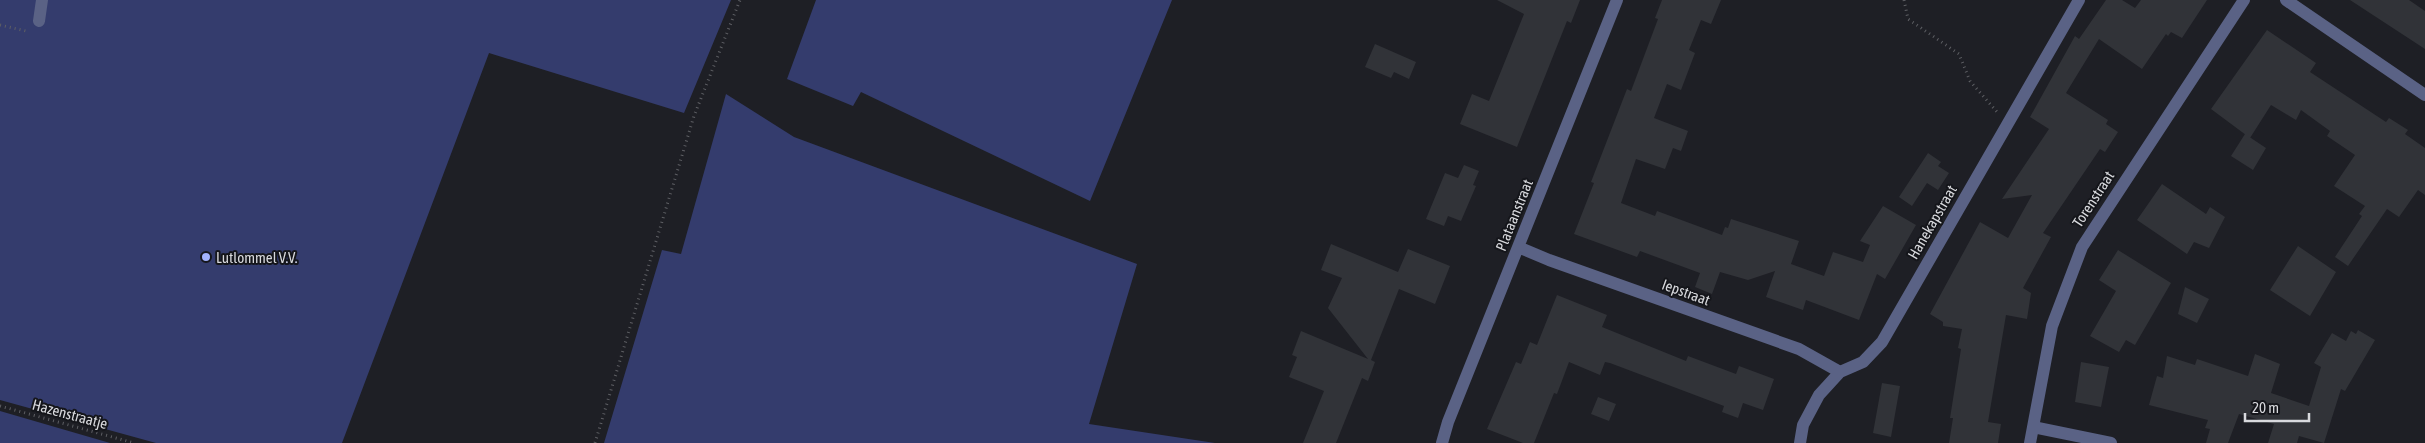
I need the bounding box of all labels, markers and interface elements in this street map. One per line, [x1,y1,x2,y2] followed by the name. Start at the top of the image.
[2069,168,2117,230] street label: Torenstraat
[1492,177,1536,253] street label: Plataanstraat
[1904,182,1960,262] street label: Hanekapstraat
[216,249,298,266] place label: Lutlommel V.V.
[200,251,212,263] marker: Lutlommel V.V.
[1660,276,1712,308] street label: Iepstraat
[2245,390,2309,422] scale bar
[30,396,110,432] street label: Hazenstraatje
[2252,399,2279,416] text: 20 m

